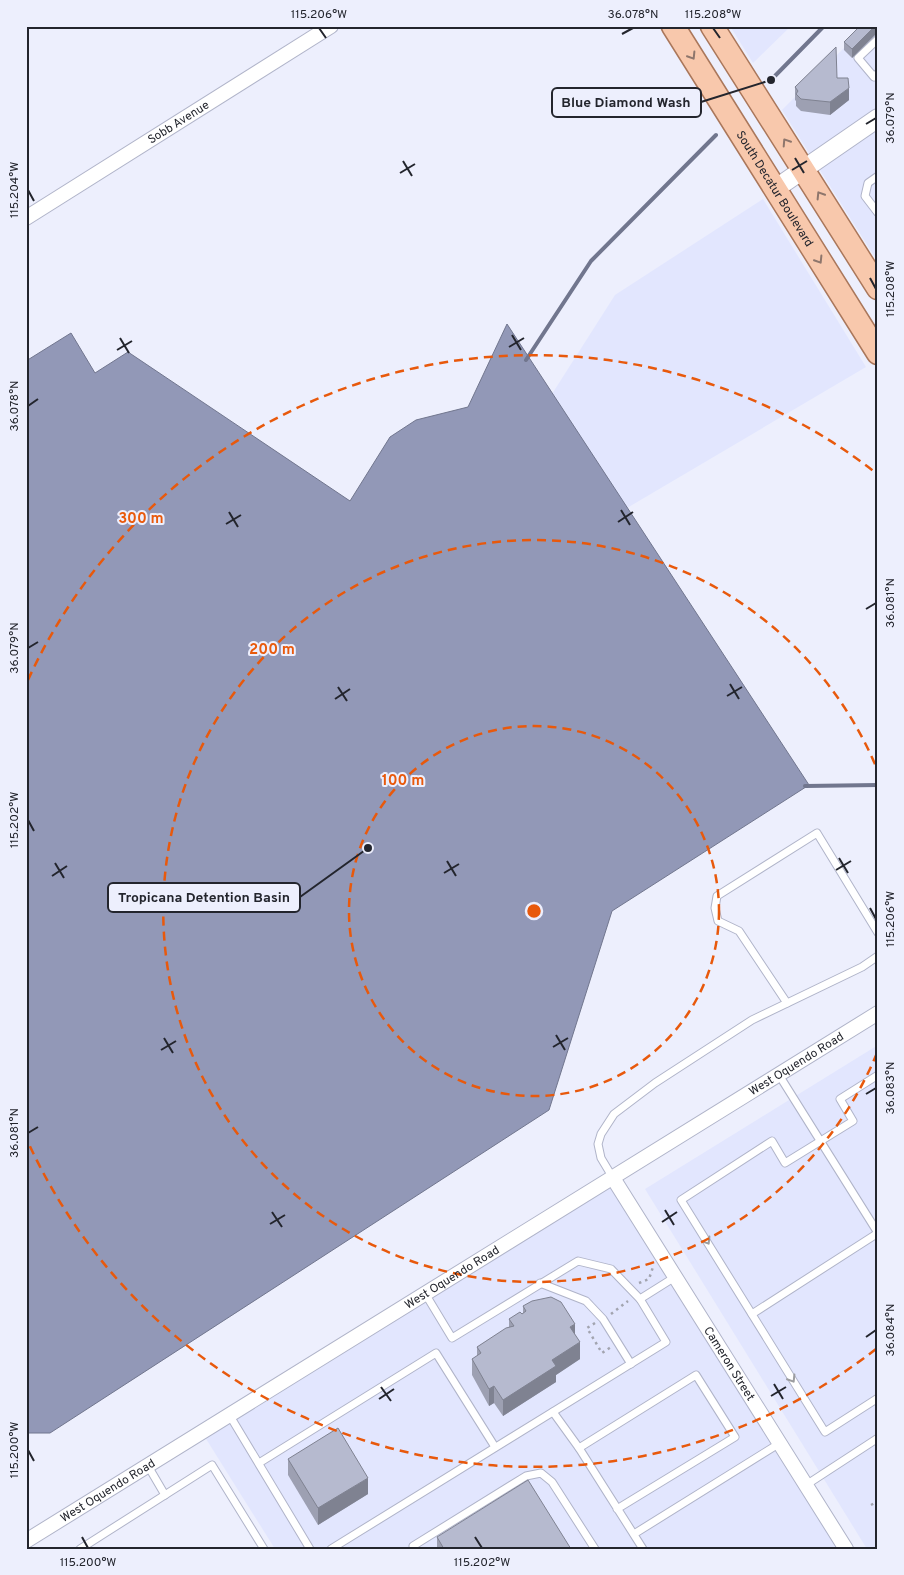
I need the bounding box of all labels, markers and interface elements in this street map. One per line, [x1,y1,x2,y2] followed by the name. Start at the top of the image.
[291,7,347,23] text: 115.206°W
[607,7,659,23] text: 36.078°N
[685,7,741,23] text: 115.208°W
[685,51,695,60] one-way arrow
[552,88,701,117] callout: Blue Diamond Wash
[883,92,899,144] text: 36.079°N
[561,95,691,112] text: Blue Diamond Wash
[145,98,213,148] street label: Sobb Avenue
[732,128,817,250] street label: South Decatur Boulevard
[783,138,792,147] one-way arrow
[7,162,23,218] text: 115.204°W
[816,191,826,200] one-way arrow
[813,254,823,263] one-way arrow
[883,261,899,317] text: 115.208°W
[7,380,23,432] text: 36.078°N
[118,510,164,529] text: 300 m
[883,578,899,628] text: 36.081°N
[7,622,23,674] text: 36.079°N
[249,641,295,660] text: 200 m
[382,772,424,791] text: 100 m
[7,792,23,848] text: 115.202°W
[108,883,300,912] callout: Tropicana Detention Basin
[118,890,290,907] text: Tropicana Detention Basin
[883,891,899,947] text: 115.206°W
[525,902,543,920] centre of rings
[746,1029,847,1100] street label: West Oquendo Road
[883,1062,899,1114] text: 36.083°N
[7,1108,23,1158] text: 36.081°N
[700,1236,710,1245] one-way arrow
[402,1242,503,1313] street label: West Oquendo Road
[883,1304,899,1356] text: 36.084°N
[699,1324,758,1404] street label: Cameron Street
[786,1374,796,1383] one-way arrow
[7,1422,23,1478] text: 115.200°W
[58,1456,159,1527] street label: West Oquendo Road
[60,1555,116,1571] text: 115.200°W
[454,1555,510,1571] text: 115.202°W

